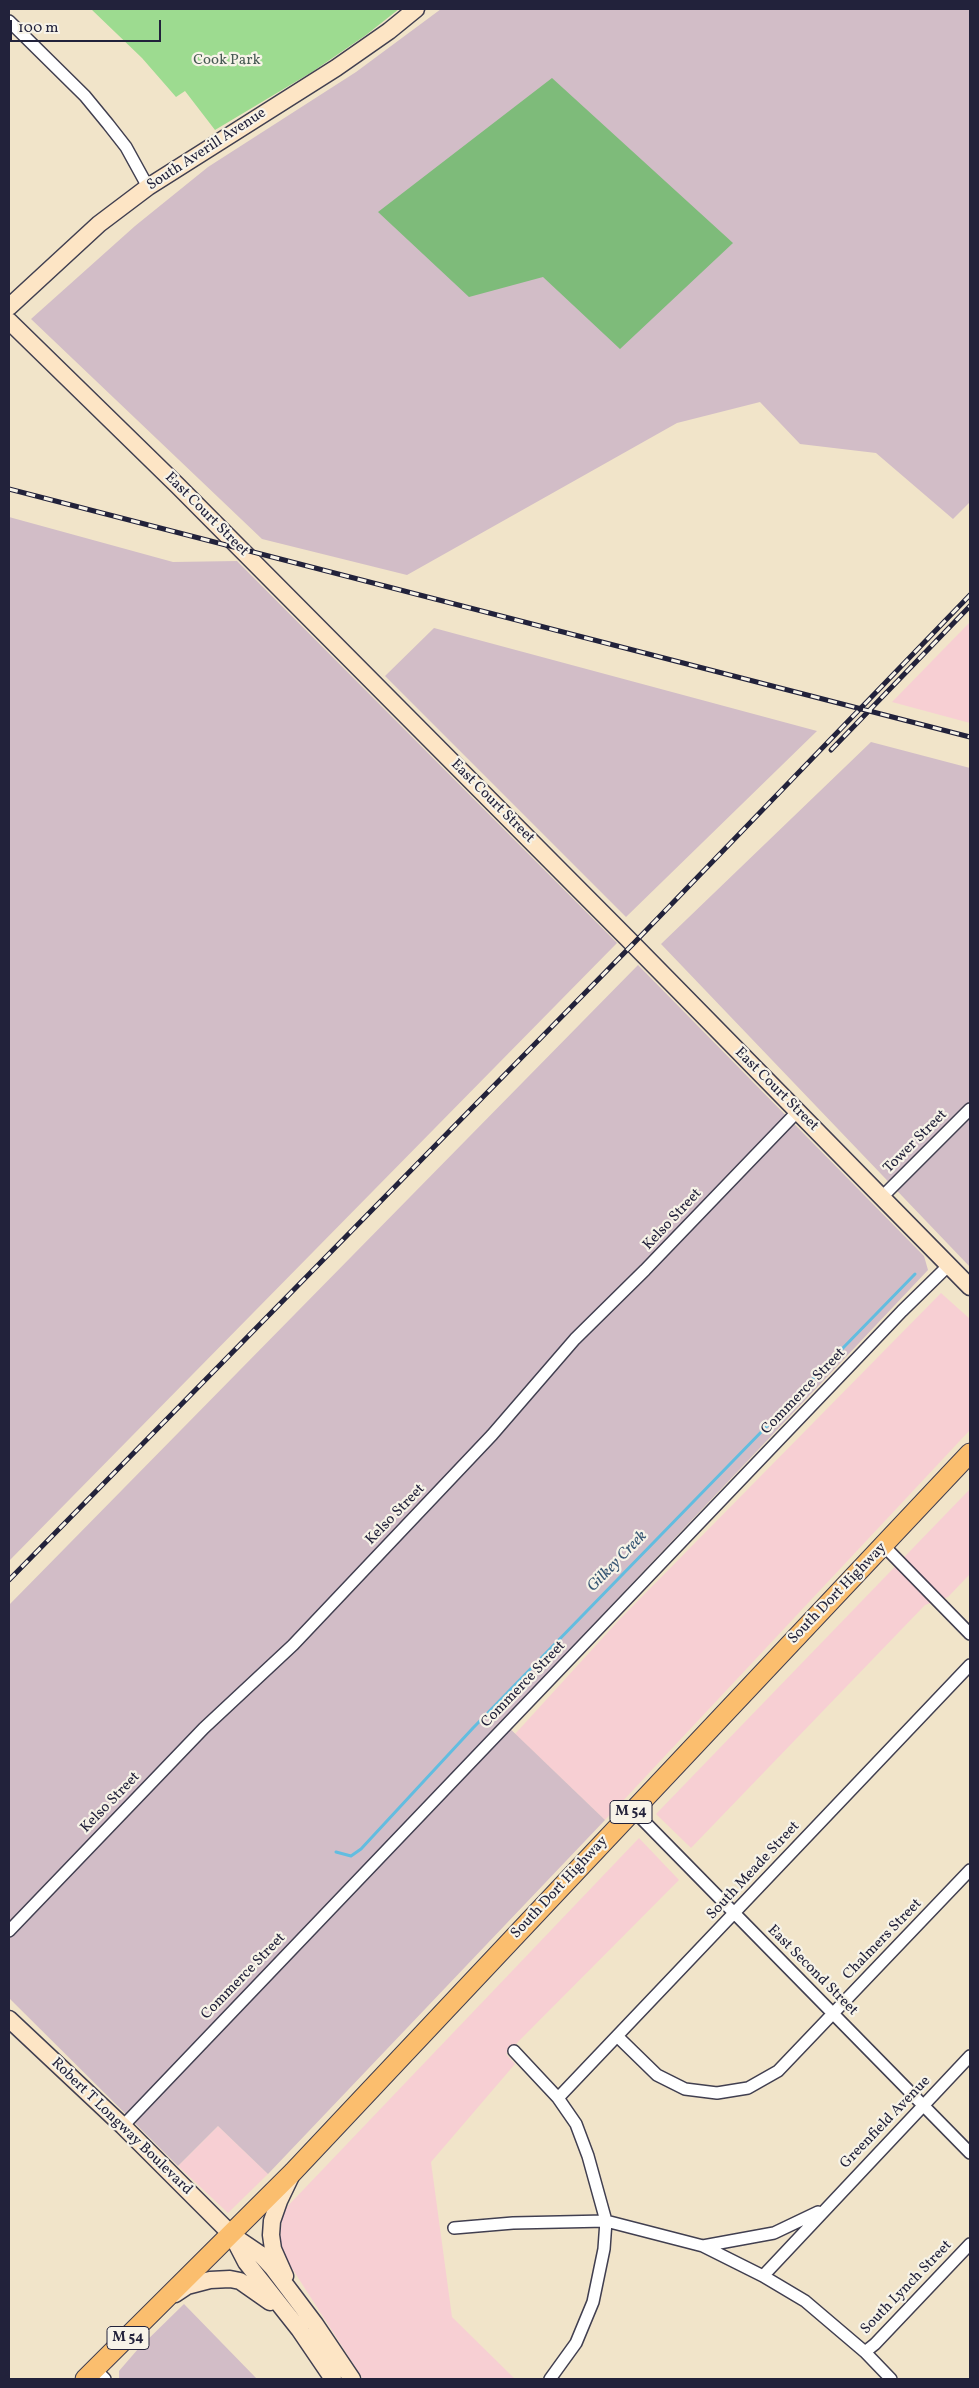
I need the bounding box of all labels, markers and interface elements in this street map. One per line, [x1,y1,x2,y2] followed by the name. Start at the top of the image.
[12,10,164,42] scale bar
[18,18,58,39] text: 100 m
[193,52,261,70] park label: Cook Park
[144,105,270,195] street label: South Averill Avenue
[160,469,252,561] street label: East Court Street
[446,756,538,848] street label: East Court Street
[730,1044,822,1136] street label: East Court Street
[880,1106,952,1178] street label: Tower Street
[640,1185,706,1255] street label: Kelso Street
[758,1345,850,1439] street label: Commerce Street
[362,1481,430,1549] street label: Kelso Street
[584,1527,652,1597] water label: Gilkey Creek
[785,1540,891,1648] street label: South Dort Highway
[478,1638,570,1732] street label: Commerce Street
[77,1769,145,1837] street label: Kelso Street
[610,1800,652,1824] road number: M 54
[704,1818,804,1924] street label: South Meade Street
[508,1833,612,1943] street label: South Dort Highway
[840,1896,926,1984] street label: Chalmers Street
[763,1922,861,2020] street label: East Second Street
[198,1930,290,2024] street label: Commerce Street
[47,2055,195,2199] street label: Robert T Longway Boulevard
[837,2073,935,2173] street label: Greenfield Avenue
[857,2237,957,2339] street label: South Lynch Street
[107,2326,149,2350] road number: M 54

